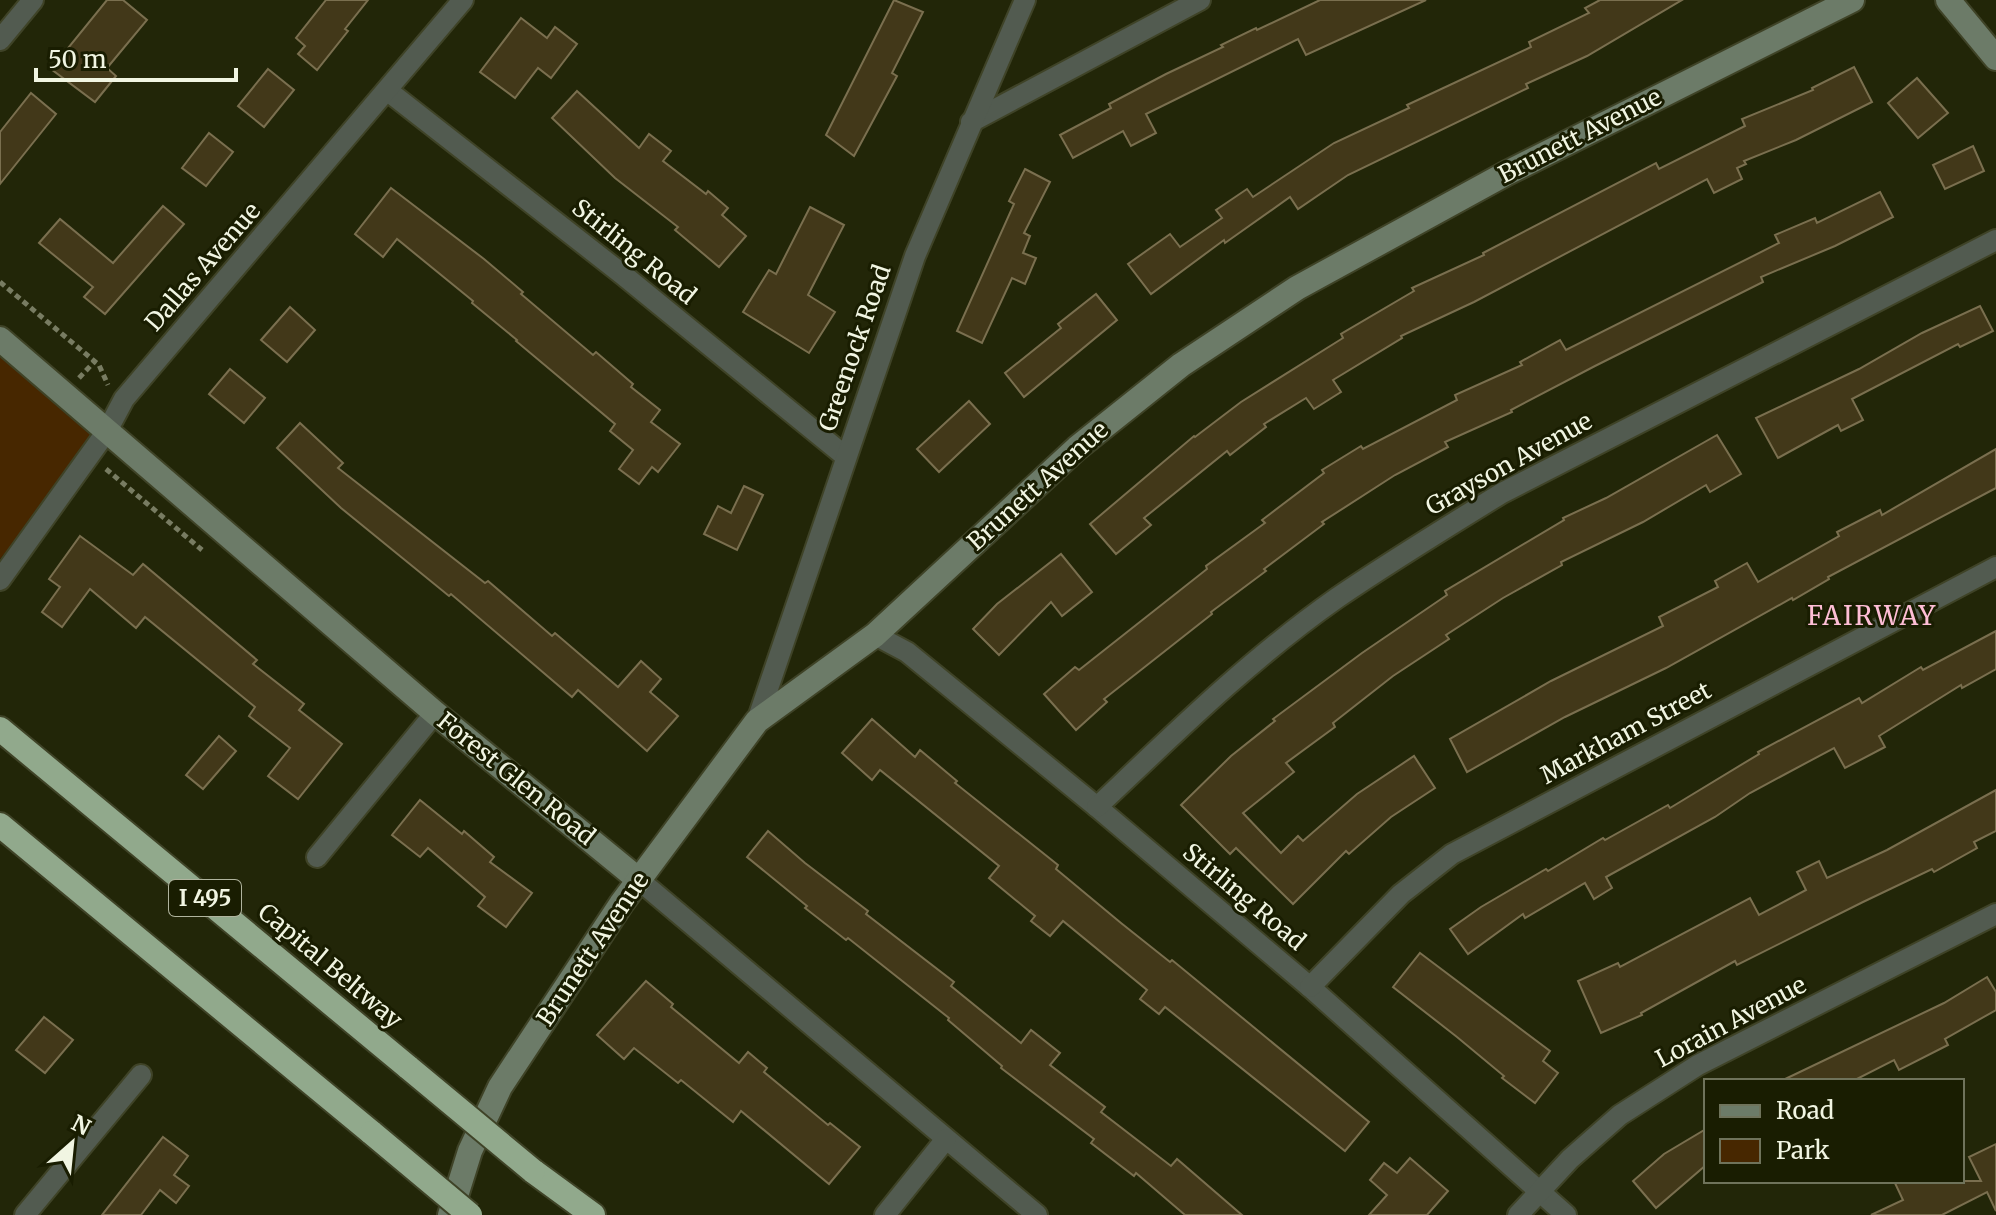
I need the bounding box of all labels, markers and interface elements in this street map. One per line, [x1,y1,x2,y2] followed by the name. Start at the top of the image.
[36,32,236,82] scale bar
[48,44,107,75] text: 50 m
[1493,81,1667,190] street label: Brunett Avenue
[566,192,703,311] street label: Stirling Road
[138,196,267,337] street label: Dallas Avenue
[812,260,898,435] street label: Greenock Road
[1420,405,1597,522] street label: Grayson Avenue
[961,414,1115,557] street label: Brunett Avenue
[1807,599,1937,632] district label: FAIRWAY
[1535,674,1717,791] street label: Markham Street
[431,705,602,852] street label: Forest Glen Road
[1177,836,1312,957] street label: Stirling Road
[530,866,655,1032] street label: Brunett Avenue
[169,880,241,916] road number: I 495
[252,896,409,1035] street label: Capital Beltway
[1650,969,1811,1074] street label: Lorain Avenue
[1704,1079,1964,1183] legend
[1776,1095,1834,1126] text: Road
[32,1103,112,1183] north arrow
[67,1109,96,1142] text: N
[1776,1135,1830,1166] text: Park

